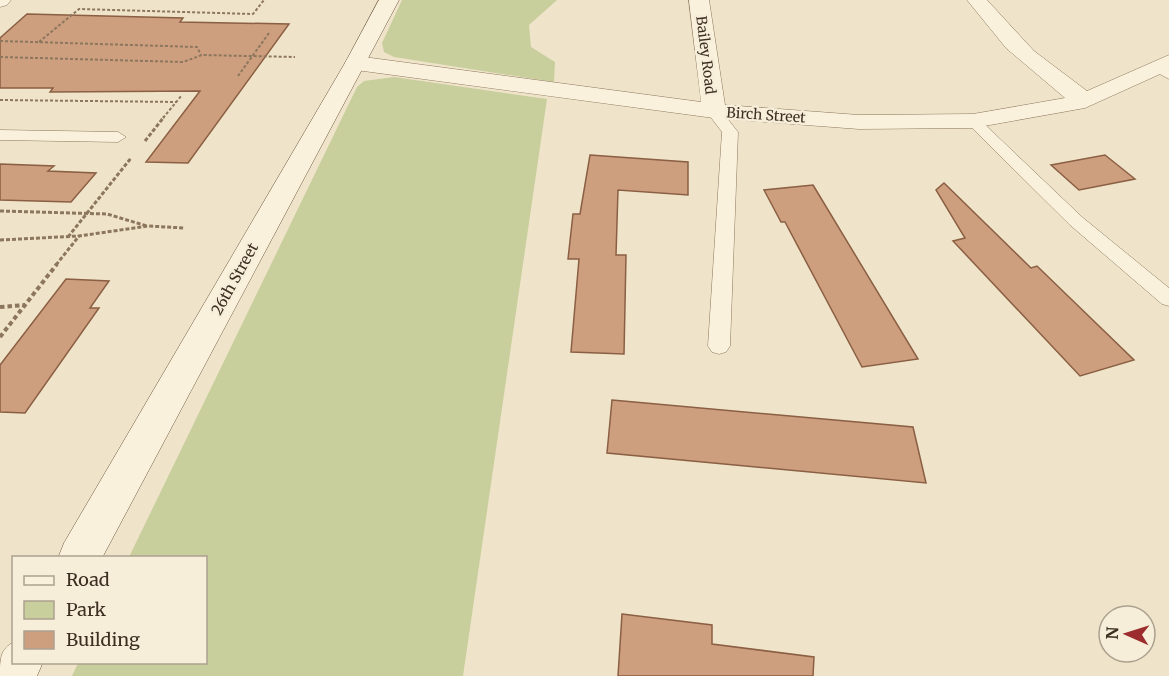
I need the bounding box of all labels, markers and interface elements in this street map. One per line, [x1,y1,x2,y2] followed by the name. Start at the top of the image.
[692,15,720,96] street label: Bailey Road
[726,103,807,127] street label: Birch Street
[207,239,262,318] street label: 26th Street
[12,556,207,664] legend
[66,568,110,591] text: Road
[66,598,107,621] text: Park
[1097,604,1157,664] north arrow
[1102,626,1122,640] text: N
[66,628,140,651] text: Building

